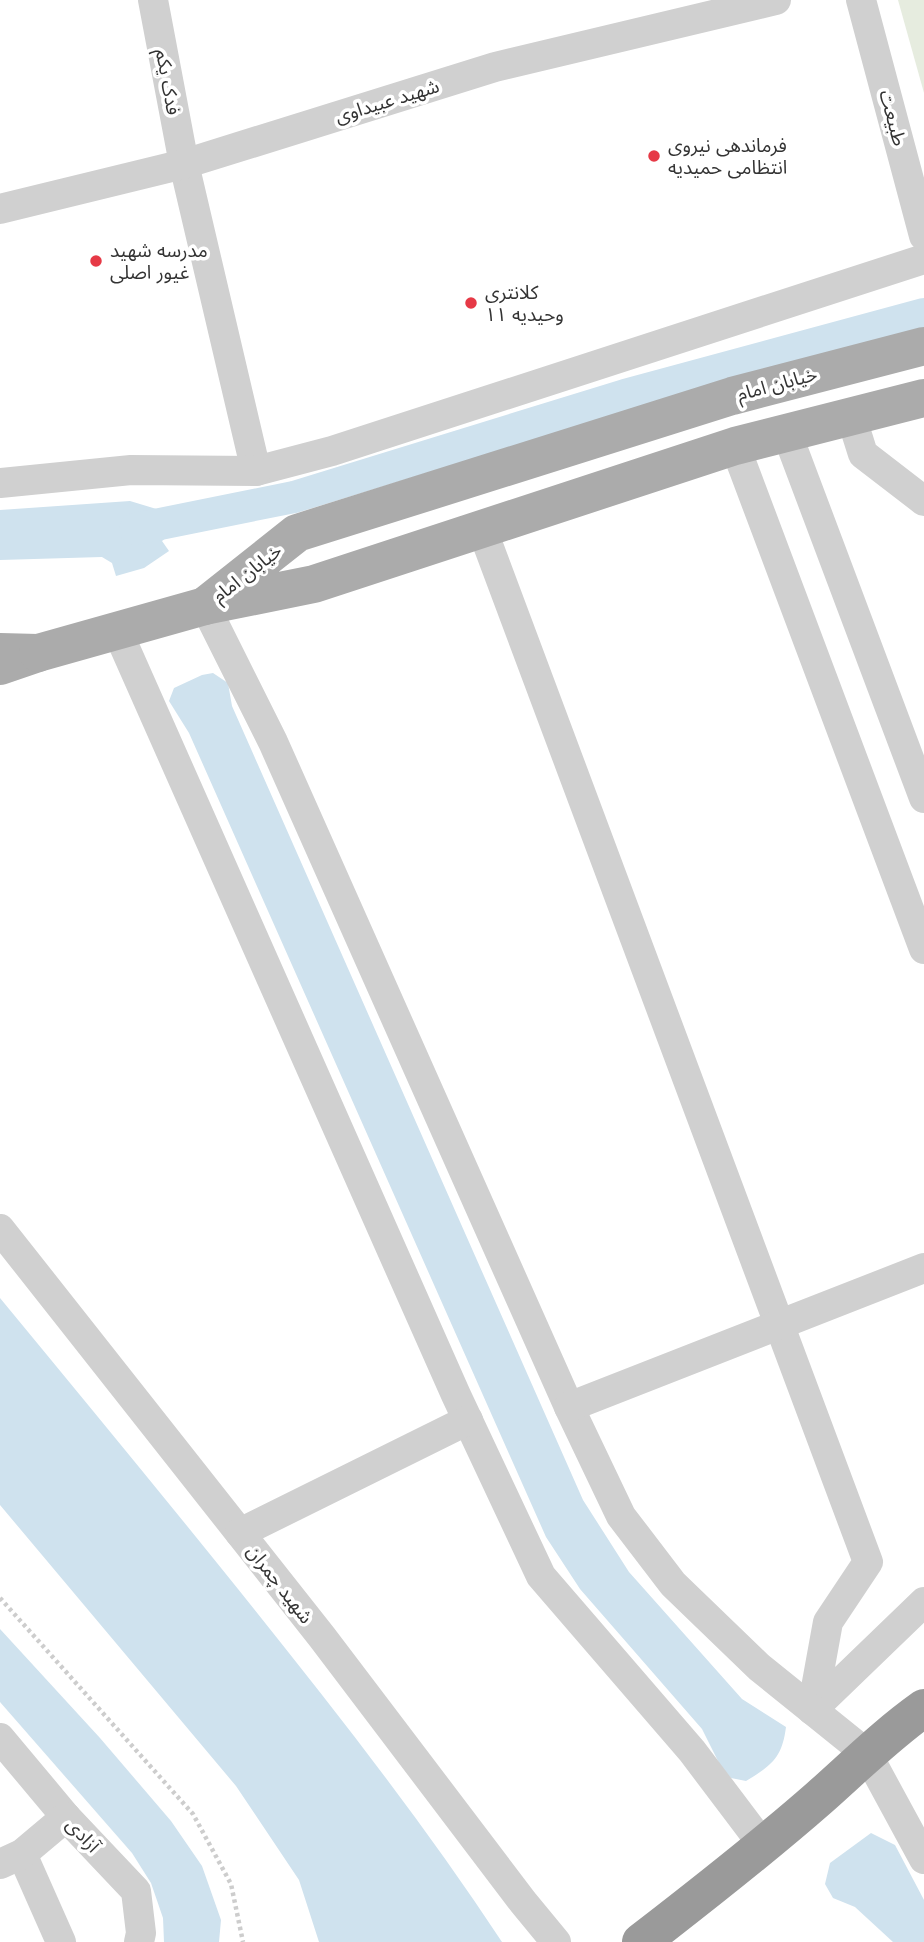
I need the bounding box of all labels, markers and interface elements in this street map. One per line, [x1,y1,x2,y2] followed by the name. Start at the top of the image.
[148,47,184,117] street label: فدک یکم
[332,75,442,128] street label: شهید عبیداوی
[875,88,911,148] street label: طبیعت
[668,135,787,179] place label: فرماندهی نیروی انتظامی حمیدیه
[646,148,662,164] marker: فرماندهی نیروی انتظامی حمیدیه
[110,240,208,284] place label: مدرسه شهید غیور اصلی
[88,253,104,269] marker: مدرسه شهید غیور اصلی
[485,282,564,326] place label: کلانتری ۱۱ وحیدیه
[463,295,479,311] marker: کلانتری ۱۱ وحیدیه
[735,363,820,409] street label: خیابان امام
[208,539,288,610] street label: خیابان امام
[241,1541,317,1629] street label: شهید چمران
[61,1814,105,1858] street label: آزادی

